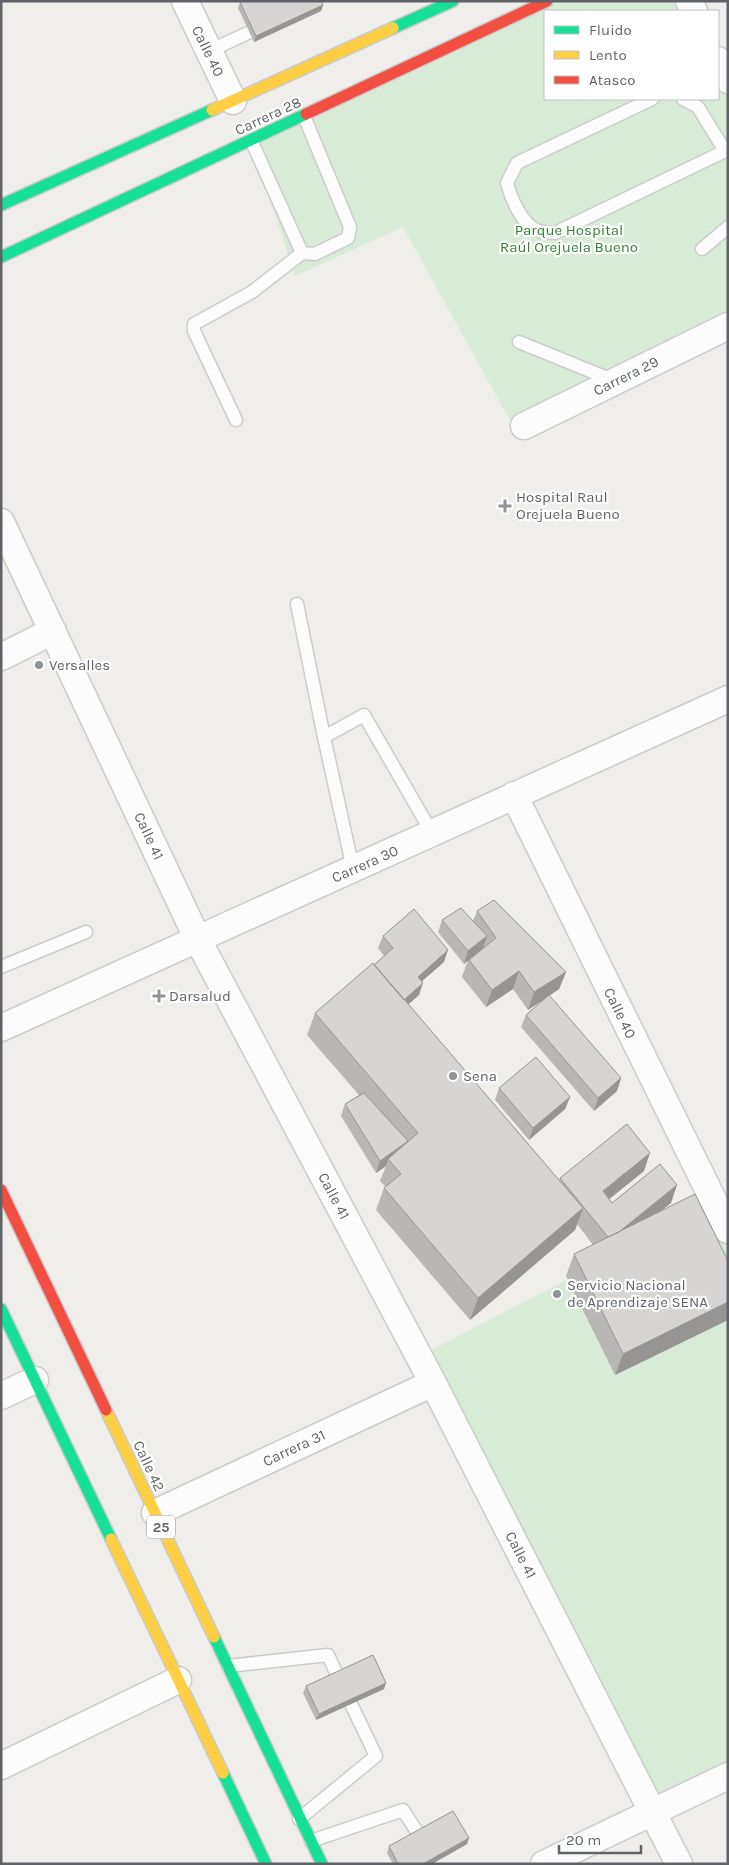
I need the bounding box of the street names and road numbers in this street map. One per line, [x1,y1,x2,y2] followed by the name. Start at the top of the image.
[188,23,228,79] street label: Calle 40
[232,93,304,139] street label: Carrera 28
[590,352,662,400] street label: Carrera 29
[130,809,168,863] street label: Calle 41
[329,841,401,887] street label: Carrera 30
[600,985,640,1041] street label: Calle 40
[314,1170,354,1222] street label: Calle 41
[260,1426,328,1470] street label: Carrera 31
[129,1438,169,1494] street label: Calle 42
[147,1515,175,1538] road number: 25
[502,1528,540,1582] street label: Calle 41

